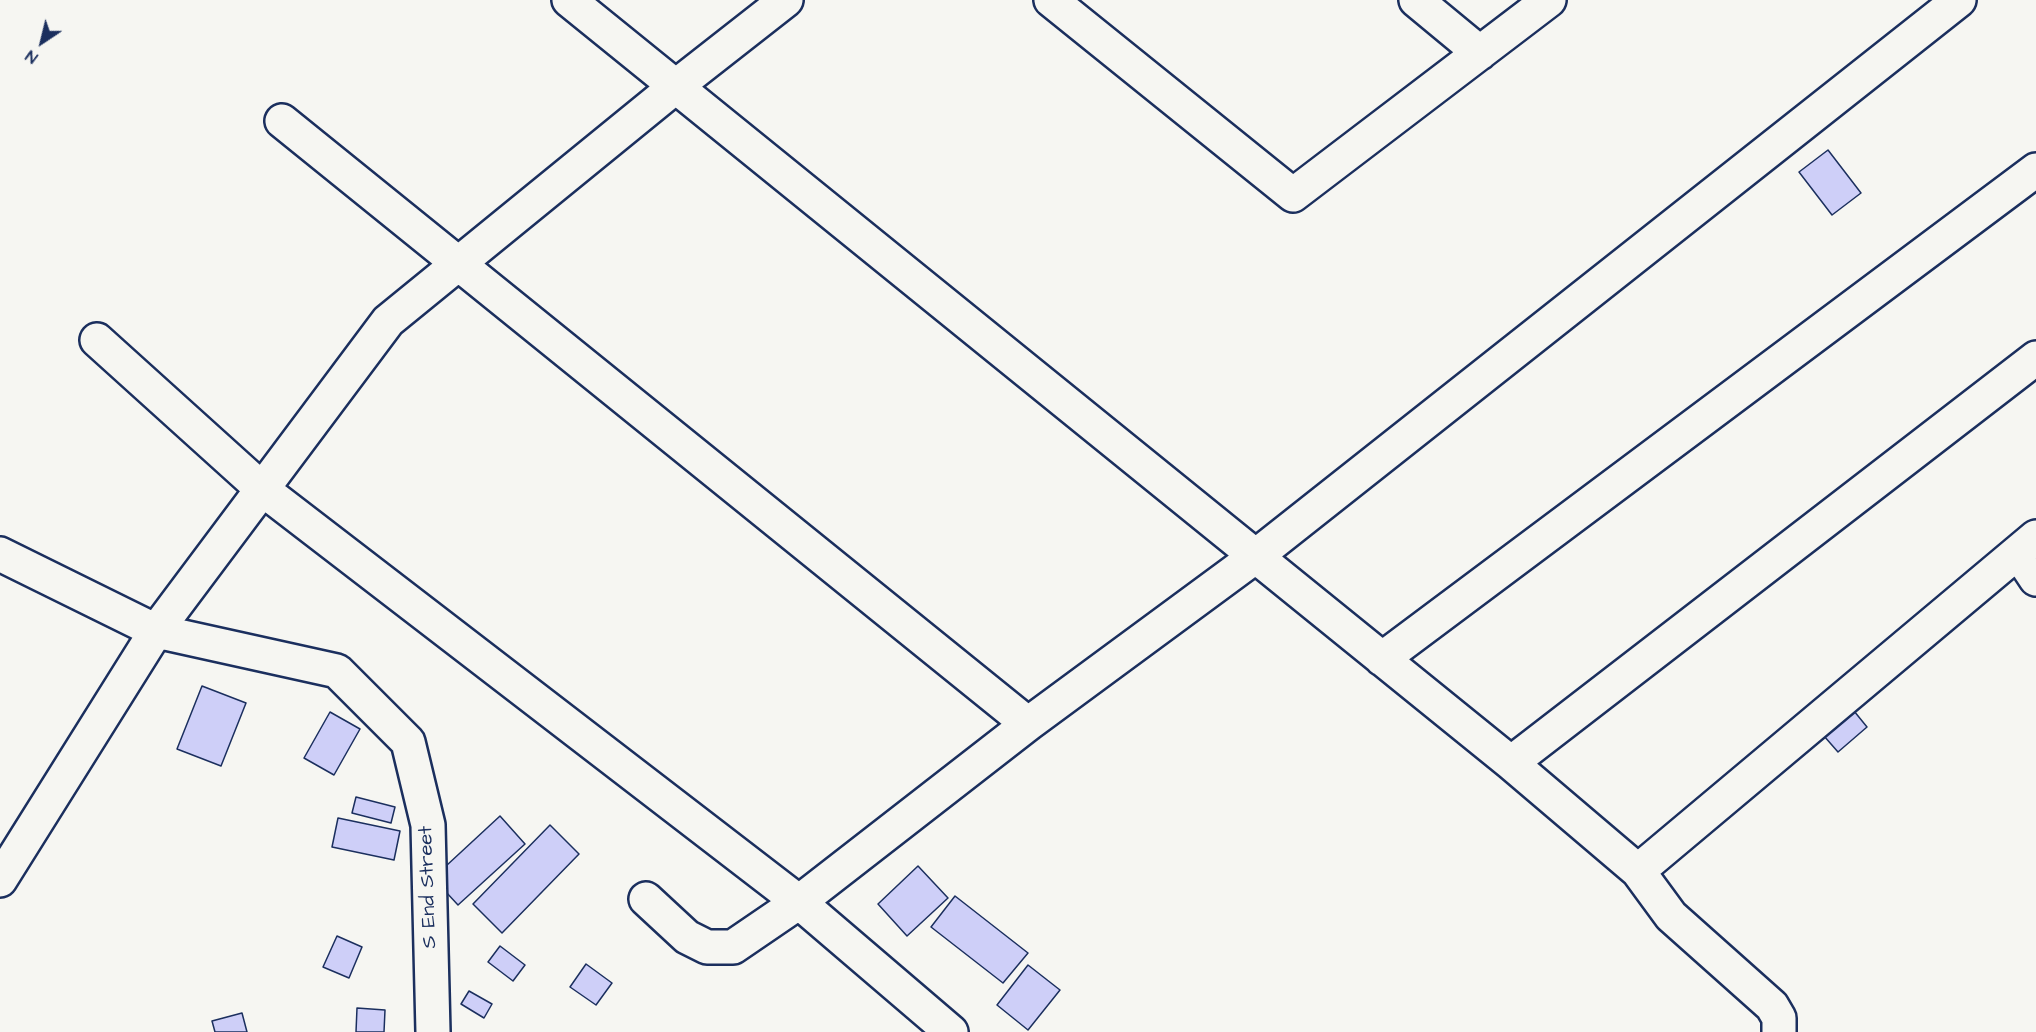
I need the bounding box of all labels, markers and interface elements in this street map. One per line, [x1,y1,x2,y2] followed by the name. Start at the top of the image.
[12,12,72,72] north arrow
[21,45,42,69] text: N
[415,825,443,949] street label: S End Street

